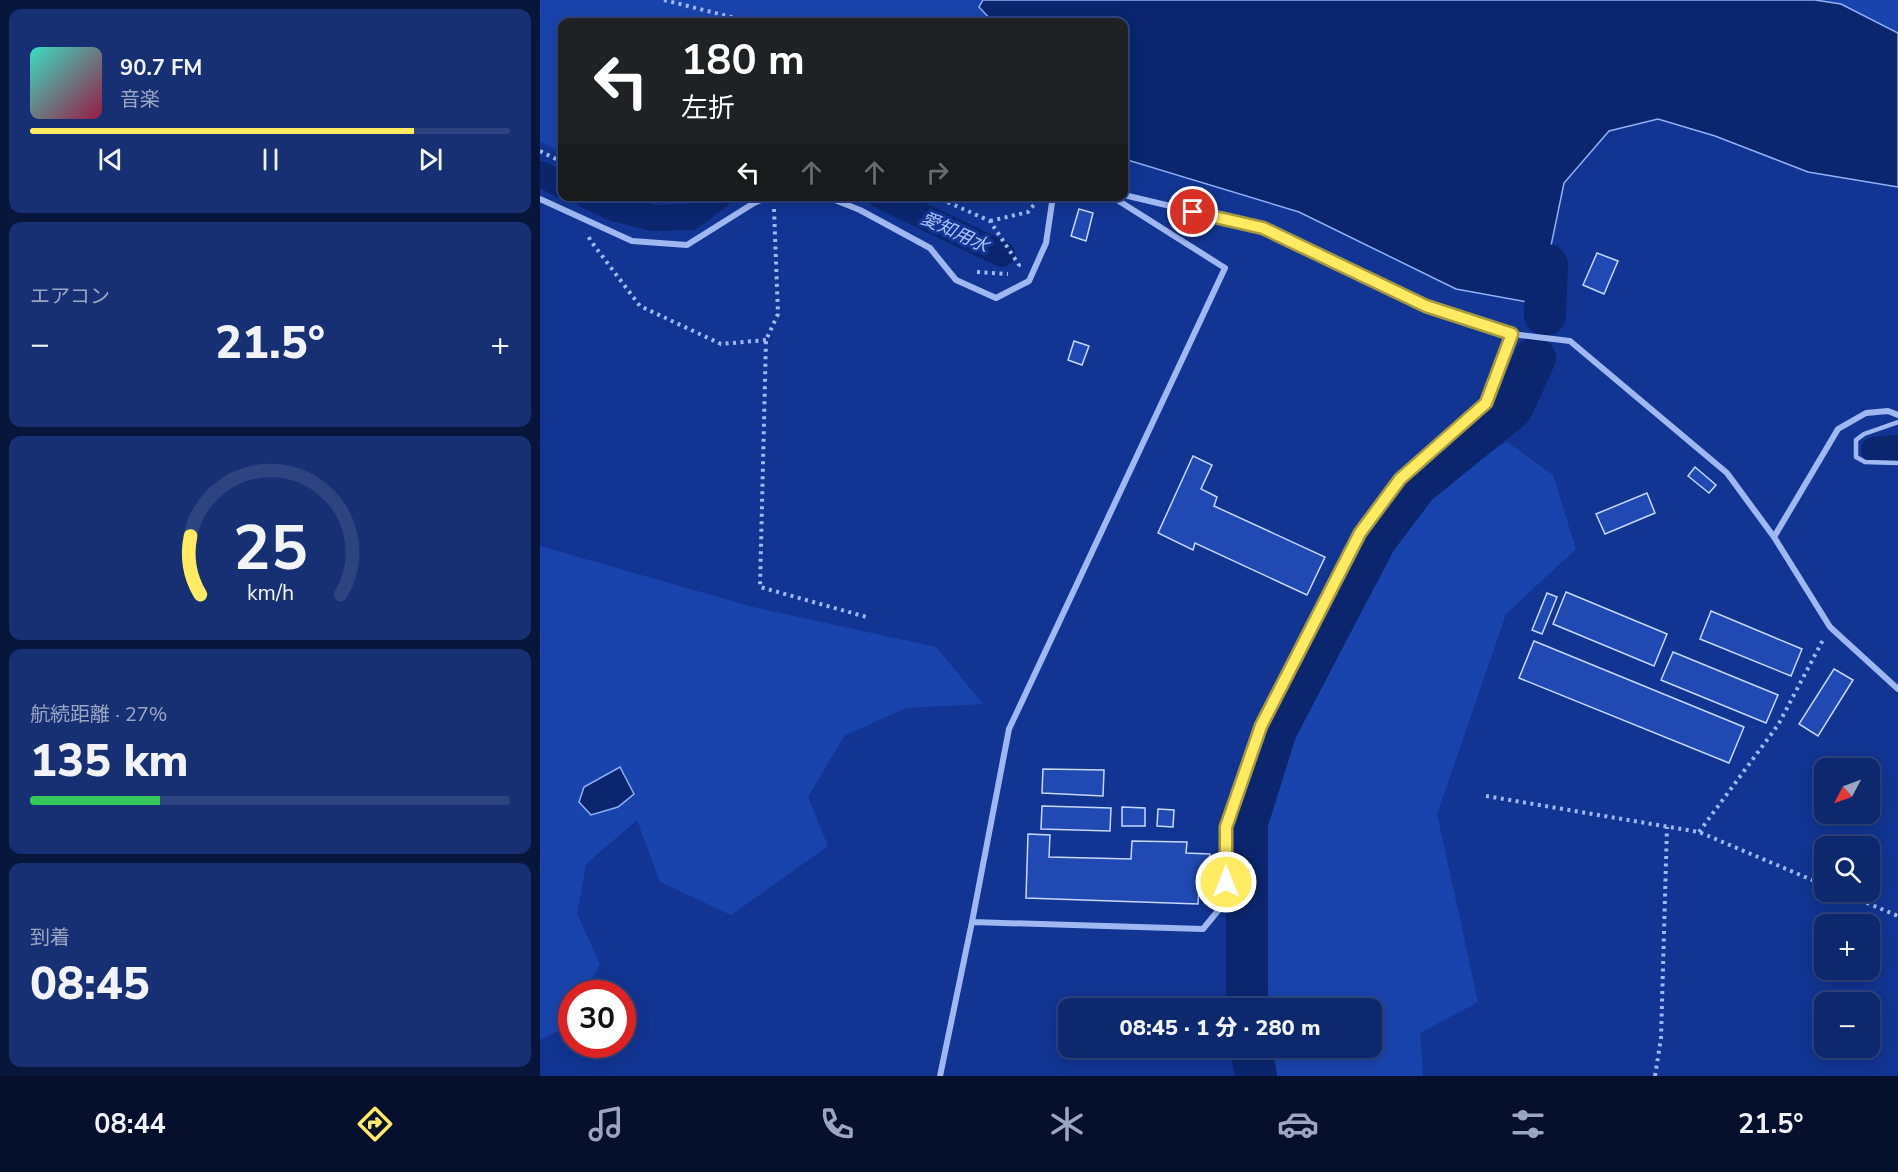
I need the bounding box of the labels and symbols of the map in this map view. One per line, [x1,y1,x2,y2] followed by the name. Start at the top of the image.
[1167,186,1218,237] pin
[917,206,995,259] water label: 愛知用水
[1814,758,1880,824] north arrow
[1194,850,1258,914] position arrow
[558,980,636,1058] speed limit sign: 30

